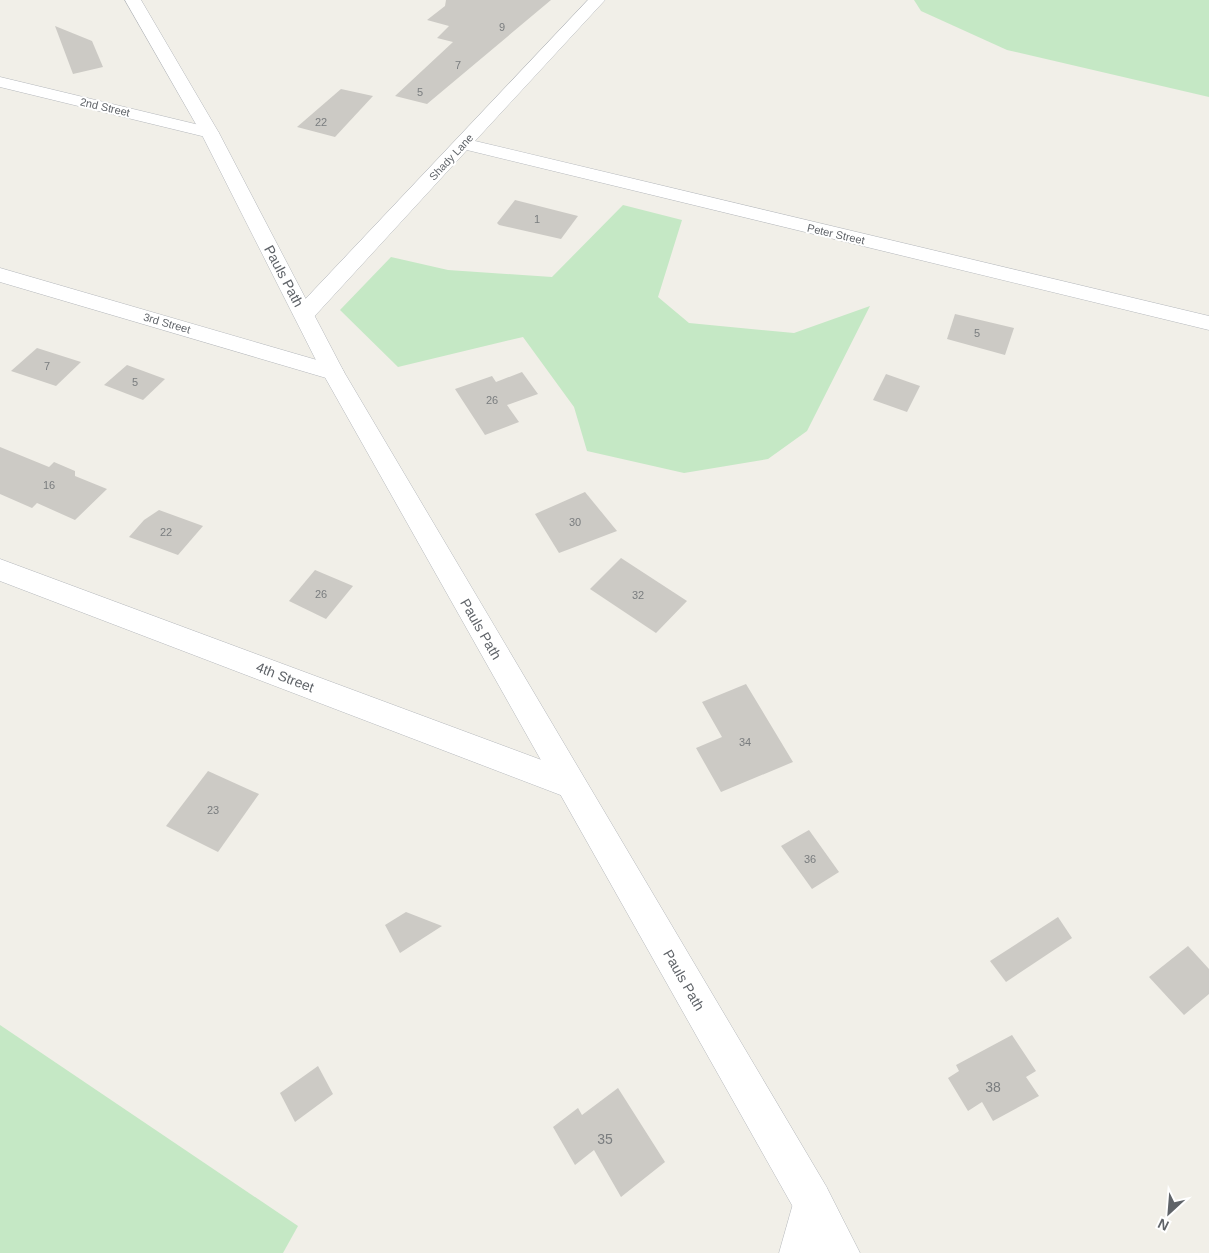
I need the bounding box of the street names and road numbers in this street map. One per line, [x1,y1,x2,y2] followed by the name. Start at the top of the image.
[79,95,131,119] street label: 2nd Street
[427,131,475,183] street label: Shady Lane
[806,222,866,246] street label: Peter Street
[261,242,307,310] street label: Pauls Path
[142,311,192,335] street label: 3rd Street
[457,596,505,662] street label: Pauls Path
[254,659,316,695] street label: 4th Street
[660,947,708,1013] street label: Pauls Path

